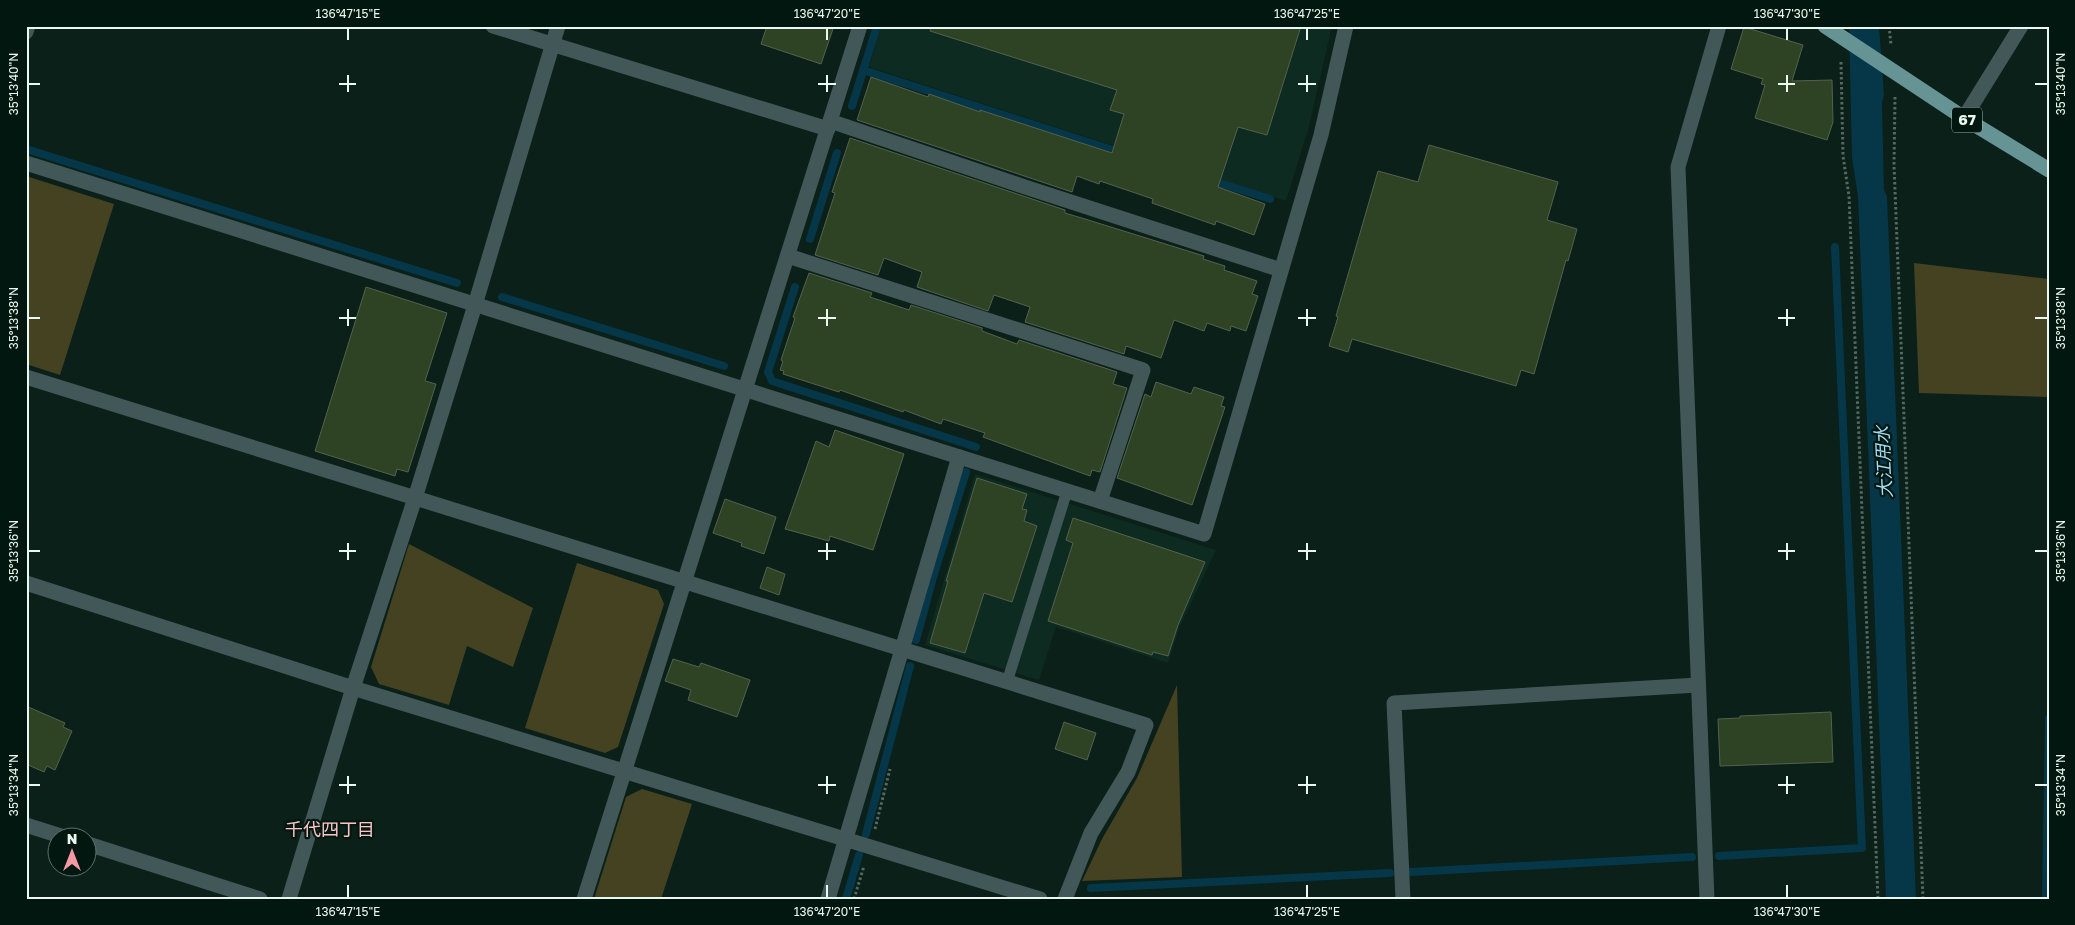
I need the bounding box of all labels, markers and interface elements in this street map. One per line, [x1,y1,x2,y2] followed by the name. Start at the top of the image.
[316,6,380,21] text: 136°47'15"E
[794,6,860,21] text: 136°47'20"E
[1274,6,1340,21] text: 136°47'25"E
[1754,6,1820,21] text: 136°47'30"E
[6,53,21,115] text: 35°13'40"N
[2053,53,2068,115] text: 35°13'40"N
[1952,108,1982,132] road number: 67
[6,287,21,349] text: 35°13'38"N
[2053,287,2068,349] text: 35°13'38"N
[1870,424,1896,499] water label: 大江用水
[6,520,21,582] text: 35°13'36"N
[2053,520,2068,582] text: 35°13'36"N
[6,754,21,816] text: 35°13'34"N
[2053,754,2068,816] text: 35°13'34"N
[285,818,375,840] district label: 千代四丁目
[48,828,98,878] north arrow
[67,830,77,847] text: N
[316,904,380,919] text: 136°47'15"E
[794,904,860,919] text: 136°47'20"E
[1274,904,1340,919] text: 136°47'25"E
[1754,904,1820,919] text: 136°47'30"E

